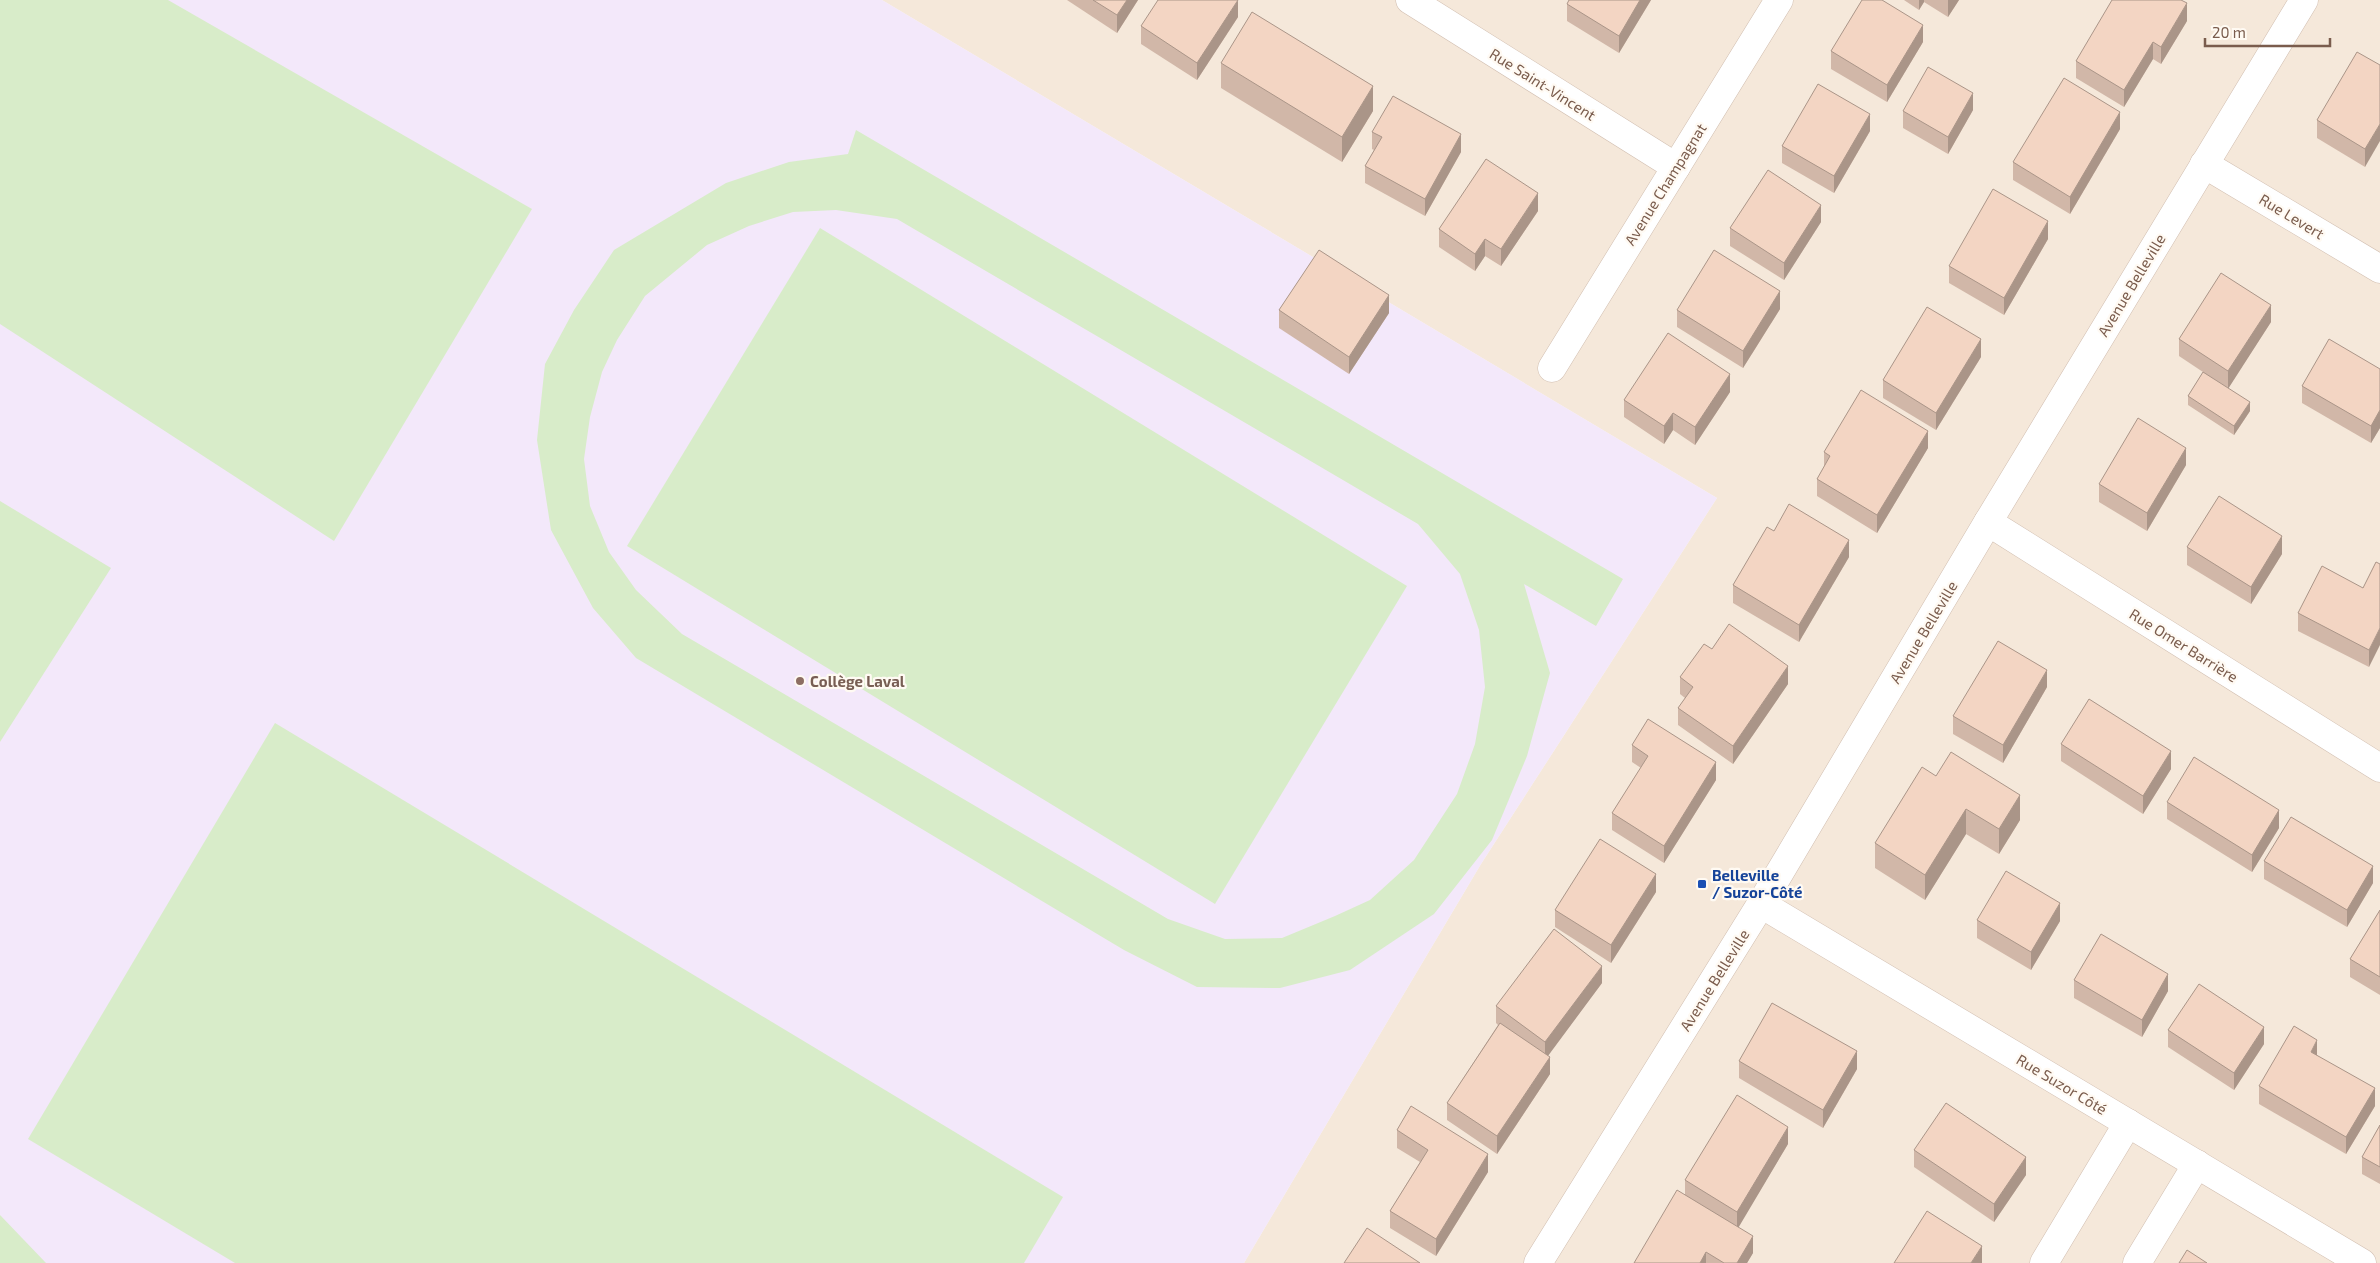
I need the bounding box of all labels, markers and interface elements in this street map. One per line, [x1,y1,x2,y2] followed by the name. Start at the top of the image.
[2205,15,2330,47] scale bar
[2212,23,2246,41] text: 20 m
[1487,44,1600,124] street label: Rue Saint-Vincent
[1620,120,1710,248] street label: Avenue Champagnat
[2256,190,2328,243] street label: Rue Levert
[2093,230,2169,340] street label: Avenue Belleville
[1885,577,1961,687] street label: Avenue Belleville
[2126,604,2242,686] street label: Rue Omer Barrière
[810,672,905,690] place label: Collège Laval
[794,675,806,687] marker: Collège Laval
[1712,866,1802,901] place label: Belleville / Suzor-Côté
[1696,878,1708,890] marker: Belleville / Suzor-Côté
[1675,926,1753,1034] street label: Avenue Belleville
[2014,1050,2110,1118] street label: Rue Suzor Côté

